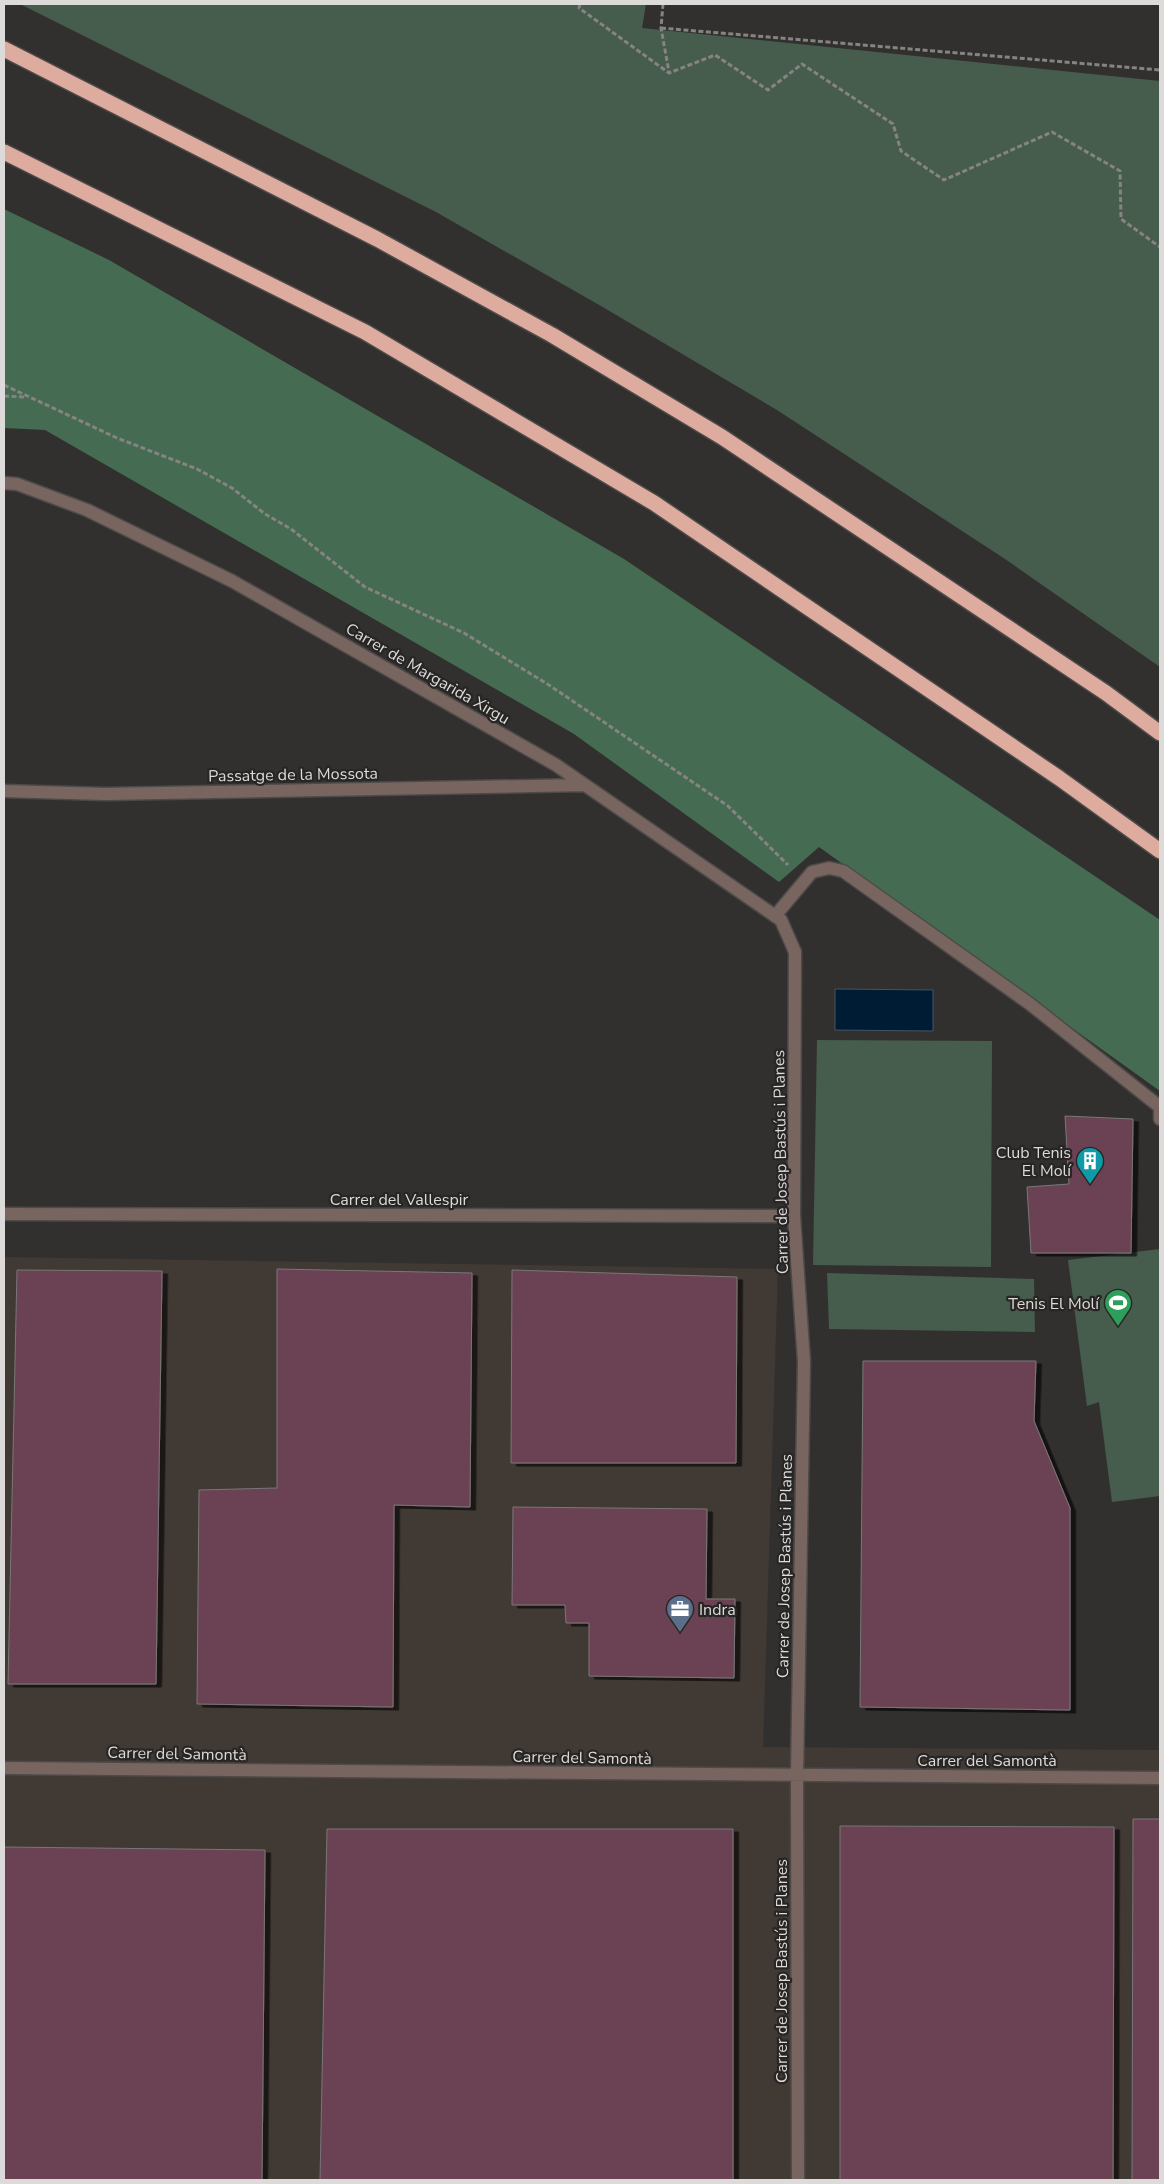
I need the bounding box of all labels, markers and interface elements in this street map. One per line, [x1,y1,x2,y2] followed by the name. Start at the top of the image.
[342,618,513,730] street label: Carrer de Margarida Xirgu
[208,763,378,787] street label: Passatge de la Mossota
[768,1050,794,1274] street label: Carrer de Josep Bastús i Planes
[996,1142,1072,1182] place label: Club Tenis El Molí
[1075,1146,1105,1185] building icon: Club Tenis El Molí
[330,1189,468,1211] street label: Carrer del Vallespir
[1103,1288,1133,1327] sports icon: Tenis El Molí
[1008,1293,1100,1315] place label: Tenis El Molí
[772,1454,798,1678] street label: Carrer de Josep Bastús i Planes
[665,1594,695,1633] office icon: Indra
[699,1599,736,1621] place label: Indra
[107,1742,247,1766] street label: Carrer del Samontà
[512,1746,652,1770] street label: Carrer del Samontà
[917,1750,1057,1772] street label: Carrer del Samontà
[771,1859,793,2083] street label: Carrer de Josep Bastús i Planes

